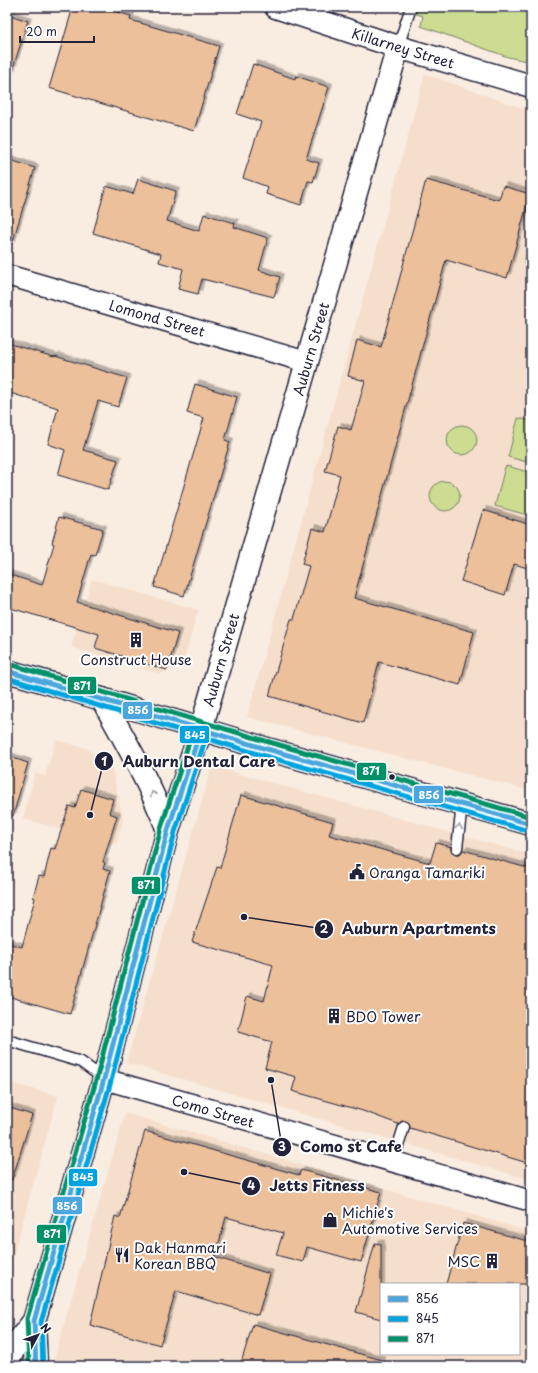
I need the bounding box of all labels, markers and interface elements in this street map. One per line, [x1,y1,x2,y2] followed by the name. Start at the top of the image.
[20,18,94,44] scale bar
[26,22,57,40] text: 20 m
[349,22,457,74] street label: Killarney Street
[107,294,208,342] street label: Lomond Street
[288,299,334,398] street label: Auburn Street
[198,610,244,709] street label: Auburn Street
[127,631,145,649] building icon: Construct House
[80,649,192,670] place label: Construct House
[67,676,97,695] line badge: 871
[73,677,91,694] text: 871
[122,701,153,720] line badge: 856
[128,701,148,718] text: 856
[179,725,210,744] line badge: 845
[184,726,206,743] text: 845
[94,748,283,775] callout: Auburn Dental Care
[123,749,275,772] text: Auburn Dental Care
[101,752,107,770] text: 1
[356,762,387,781] line badge: 871
[362,762,380,779] text: 871
[387,772,397,782] unlabelled marker
[413,785,444,804] line badge: 856
[419,786,439,803] text: 856
[150,791,158,799] one-way arrow
[454,824,463,830] one-way arrow
[369,862,485,883] place label: Oranga Tamariki
[348,863,366,881] public building icon: Oranga Tamariki
[131,876,161,895] line badge: 871
[137,876,155,893] text: 871
[314,915,504,942] callout: Auburn Apartments
[342,916,496,939] text: Auburn Apartments
[320,919,329,937] text: 2
[346,1006,421,1027] place label: BDO Tower
[325,1007,343,1025] building icon: BDO Tower
[169,1089,257,1133] street label: Como Street
[272,1133,410,1160] callout: Como st Cafe
[300,1134,402,1157] text: Como st Cafe
[278,1137,286,1155] text: 3
[68,1168,98,1187] line badge: 845
[72,1168,94,1185] text: 845
[241,1172,372,1199] callout: Jetts Fitness
[270,1173,364,1196] text: Jetts Fitness
[247,1176,255,1194] text: 4
[52,1196,83,1215] line badge: 856
[57,1197,77,1214] text: 856
[342,1202,478,1239] place label: Michie's Automotive Services
[321,1211,339,1229] shop icon: Michie's Automotive Services
[36,1224,67,1244] line badge: 871
[43,1225,61,1242] text: 871
[134,1237,226,1274] place label: Dak Hanmari Korean BBQ
[113,1246,131,1264] restaurant icon: Dak Hanmari Korean BBQ
[447,1251,480,1272] place label: MSC
[483,1252,501,1270] building icon: MSC
[380,1283,520,1355] legend
[416,1289,439,1307] text: 856
[416,1309,439,1327] text: 845
[18,1315,58,1355] north arrow
[37,1319,55,1337] text: N
[416,1329,434,1347] text: 871

